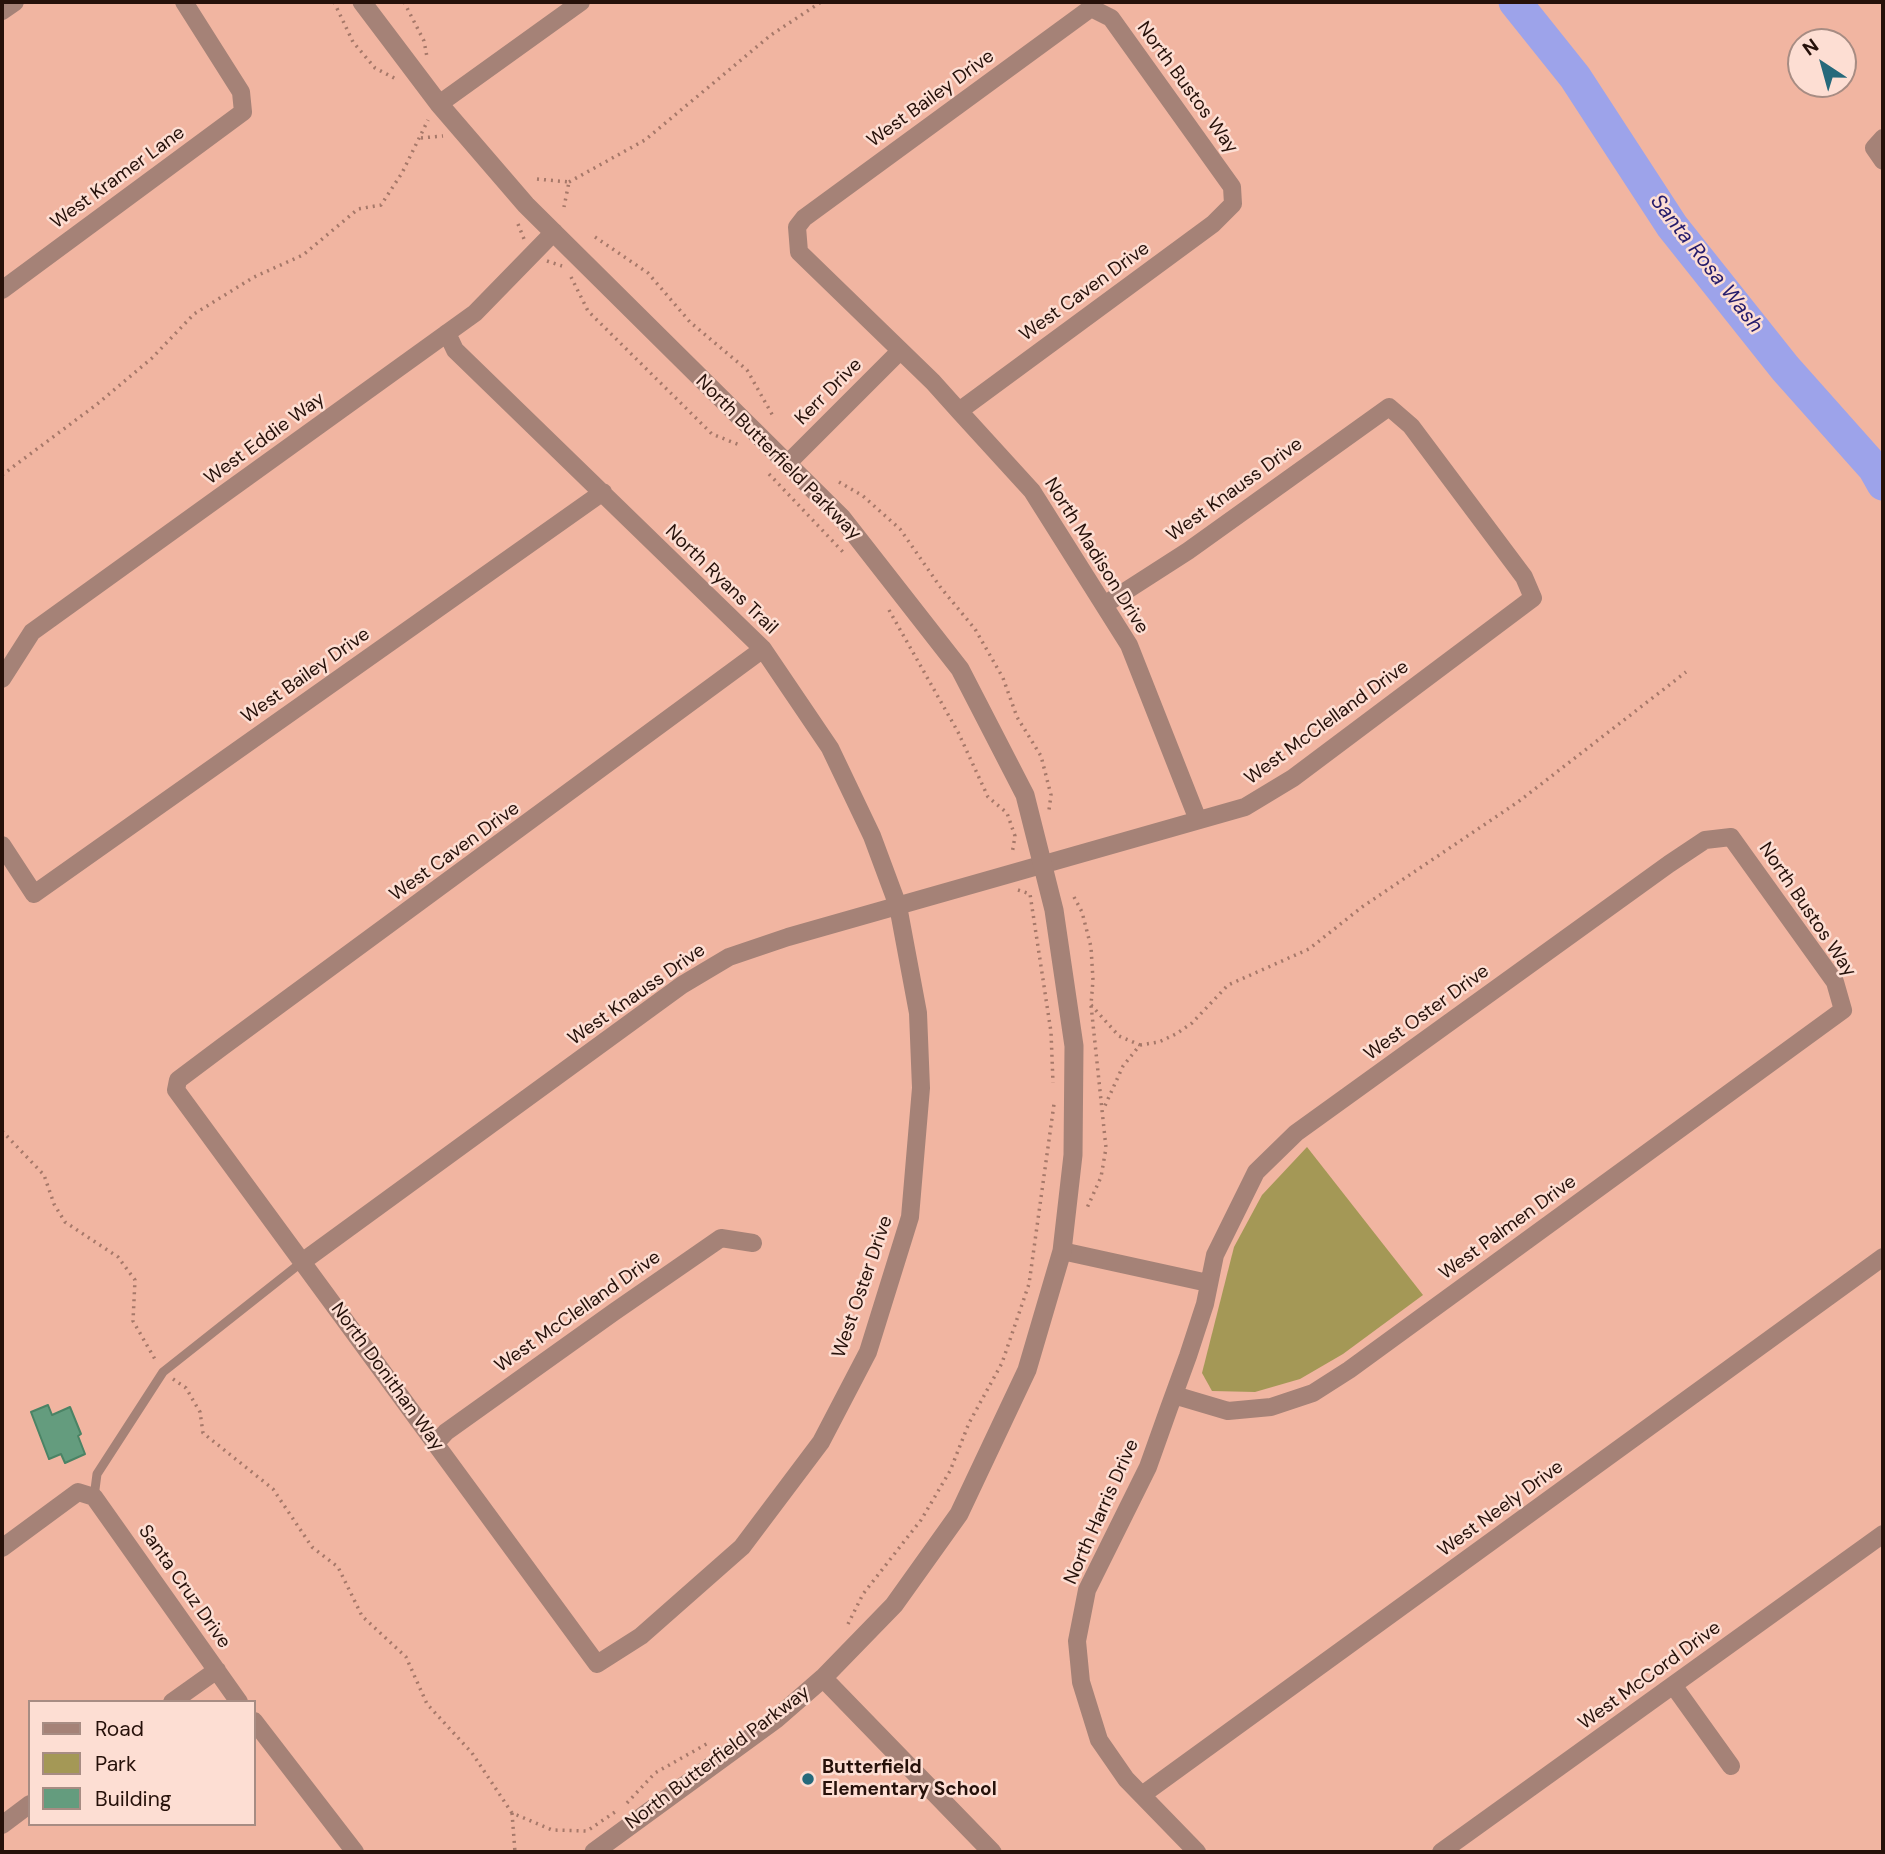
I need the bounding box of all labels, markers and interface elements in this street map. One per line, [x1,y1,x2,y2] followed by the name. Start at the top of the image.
[1132,18,1242,158] street label: North Bustos Way
[1787,28,1857,98] north arrow
[1798,33,1823,61] text: N
[863,45,999,153] street label: West Bailey Drive
[47,122,189,234] street label: West Kramer Lane
[1644,190,1768,338] water label: Santa Rosa Wash
[1016,237,1154,347] street label: West Caven Drive
[791,354,867,430] street label: Kerr Drive
[691,371,865,545] street label: North Butterfield Parkway
[201,388,329,490] street label: West Eddie Way
[1163,433,1307,547] street label: West Knauss Drive
[1039,474,1153,638] street label: North Madison Drive
[660,521,782,639] street label: North Ryans Trail
[237,623,375,729] street label: West Bailey Drive
[1241,656,1413,790] street label: West McClelland Drive
[386,797,524,907] street label: West Caven Drive
[1754,838,1860,982] street label: North Bustos Way
[564,939,710,1051] street label: West Knauss Drive
[1360,960,1494,1066] street label: West Oster Drive
[1435,1171,1581,1285] street label: West Palmen Drive
[828,1213,898,1361] street label: West Oster Drive
[491,1246,665,1378] street label: West McClelland Drive
[326,1299,448,1455] street label: North Donithan Way
[1060,1436,1144,1588] street label: North Harris Drive
[1434,1456,1568,1562] street label: West Neely Drive
[133,1521,235,1653] street label: Santa Cruz Drive
[1574,1617,1726,1735] street label: West McCord Drive
[621,1681,815,1835] street label: North Butterfield Parkway
[28,1700,256,1826] legend
[95,1715,144,1743] text: Road
[95,1750,136,1778] text: Park
[822,1757,997,1801] place label: Butterfield Elementary School
[800,1771,816,1787] marker: Butterfield Elementary School
[95,1785,171,1813] text: Building

